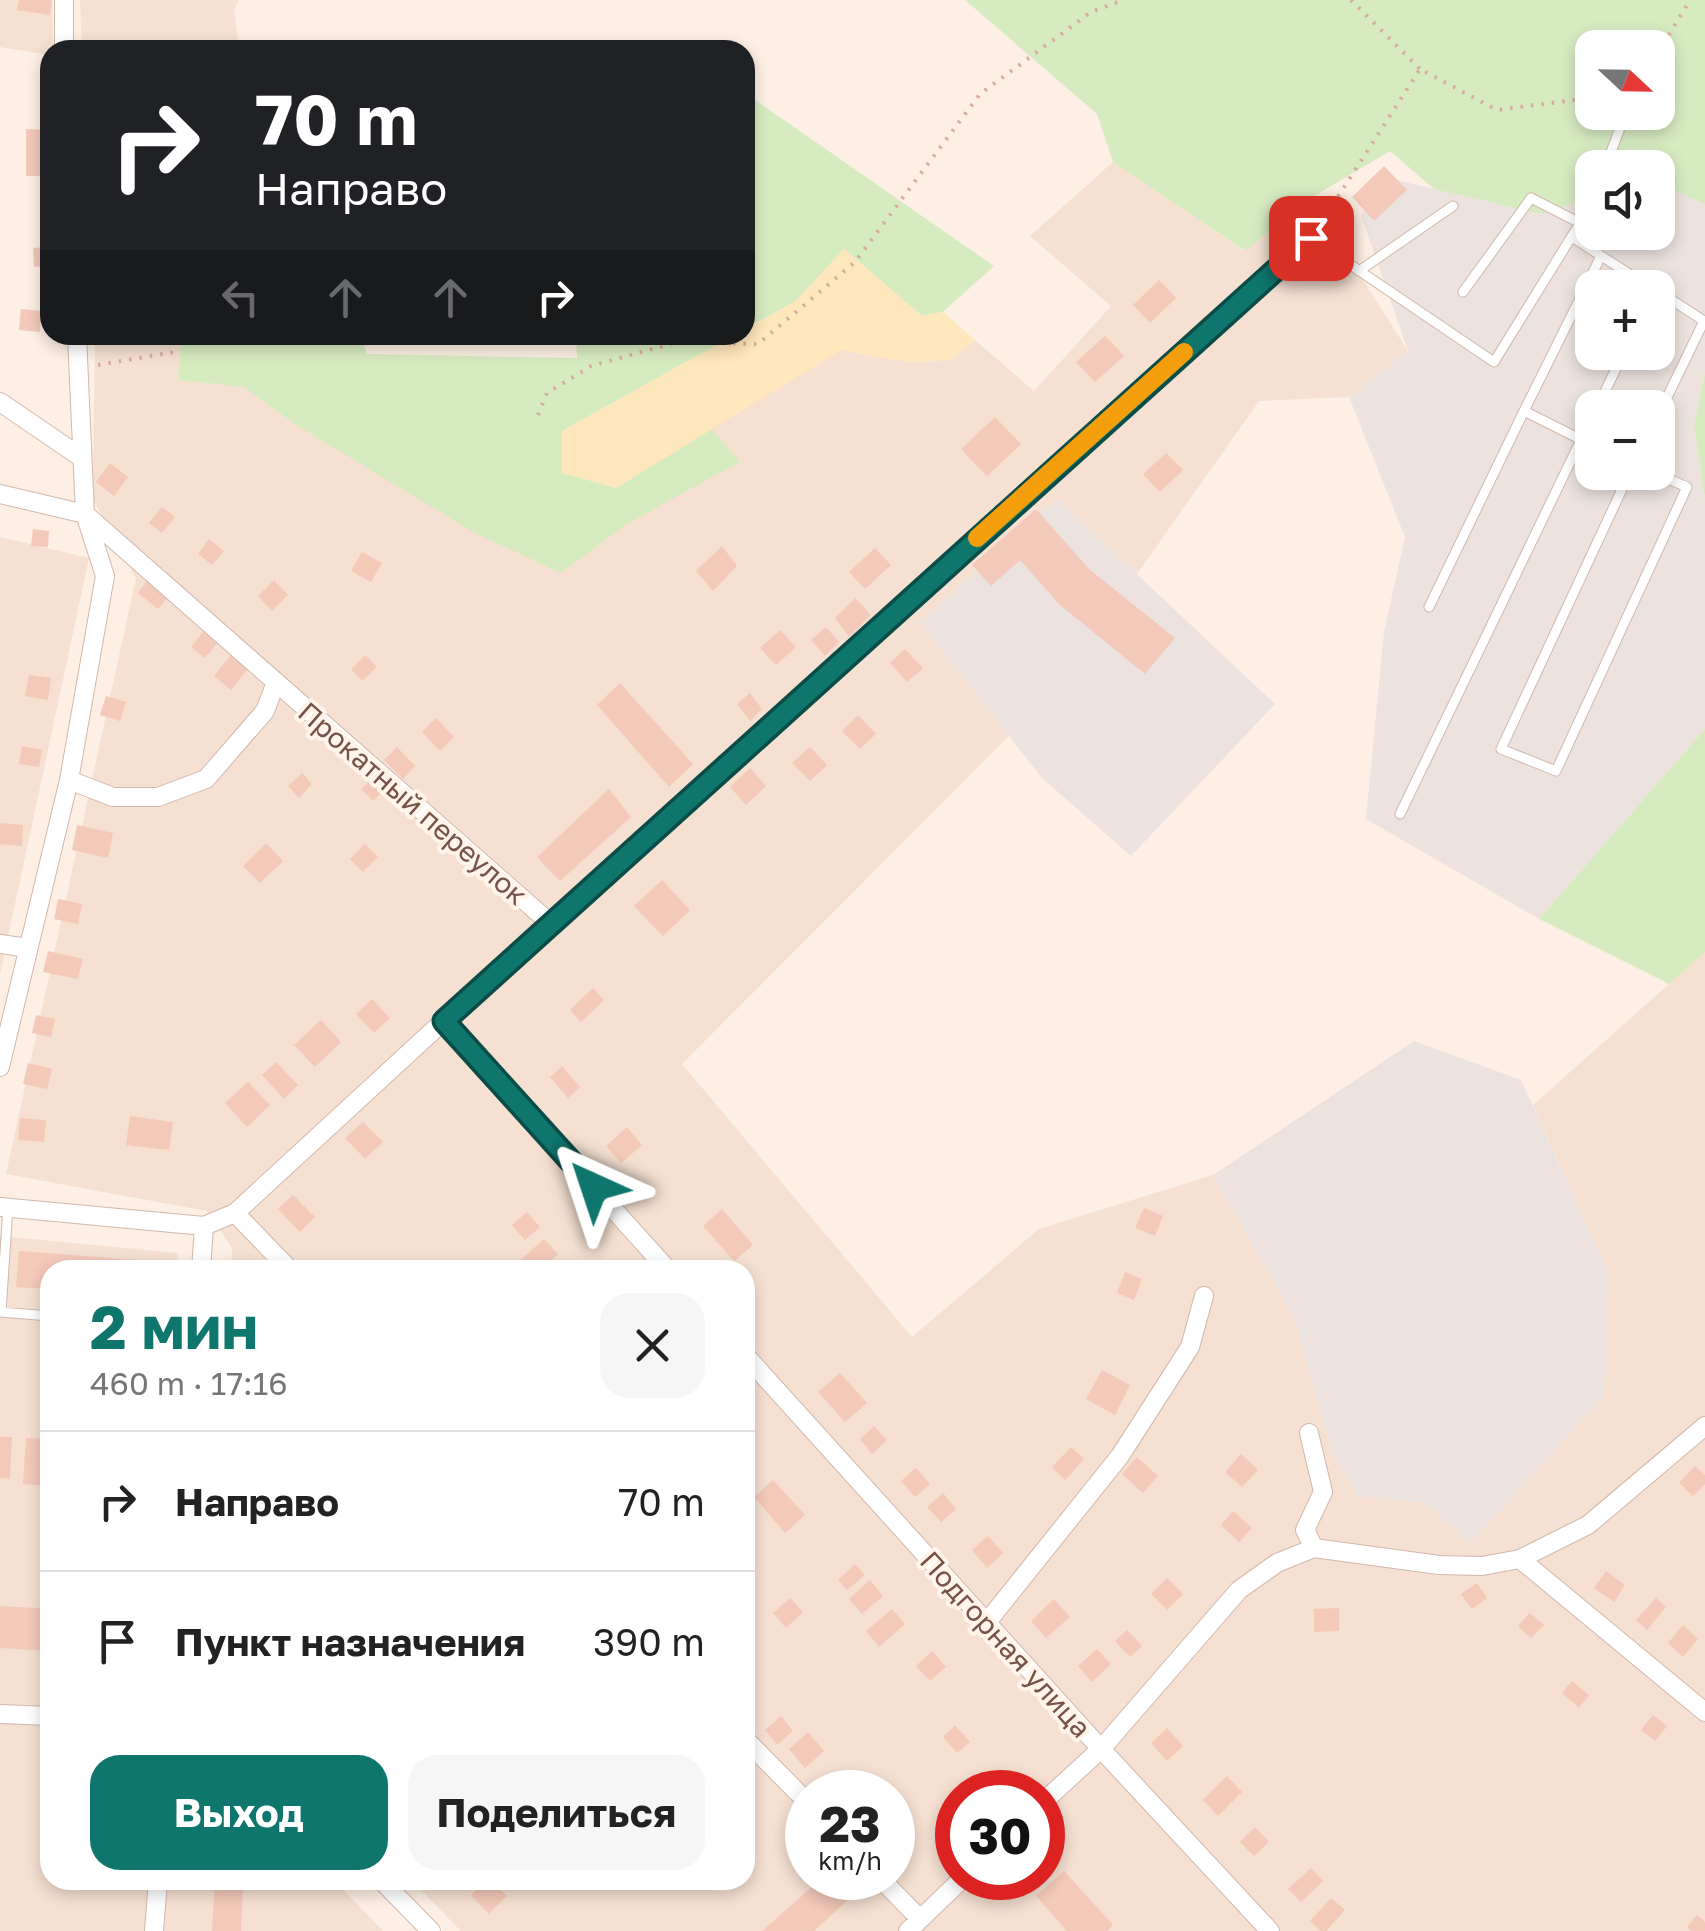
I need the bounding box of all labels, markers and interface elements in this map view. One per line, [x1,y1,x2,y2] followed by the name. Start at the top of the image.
[1575,30,1675,130] north arrow
[1575,30,1675,490] map controls
[255,76,417,160] text: 70 m
[90,80,220,210] icon: right
[1575,150,1675,250] button: sound
[255,161,447,215] text: Направо
[1269,196,1354,281] pin
[1284,211,1339,266] icon: arrive
[213,270,268,325] icon: left
[318,270,373,325] icon: ahead
[423,270,478,325] icon: ahead
[528,270,583,325] icon: right
[1575,270,1675,370] button: +
[1575,390,1675,490] button: −
[292,695,534,911] street label: Прокатный переулок
[542,1135,646,1239] position arrow
[90,1290,258,1362] text: 2 мин
[600,1293,705,1398] button: close
[90,1364,288,1402] text: 460 m · 17:16
[90,1474,145,1529] icon: right
[175,1479,339,1524] text: Направо
[618,1479,705,1524] text: 70 m
[914,1544,1098,1744] street label: Подгорная улица
[90,1614,145,1669] icon: arrive
[175,1619,525,1664] text: Пункт назначения
[593,1619,705,1664] text: 390 m
[90,1755,388,1870] button: Выход
[408,1755,705,1870] button: Поделиться
[935,1770,1065,1900] speed limit sign: 30
[819,1793,880,1853] text: 23
[818,1845,882,1876] text: km/h

